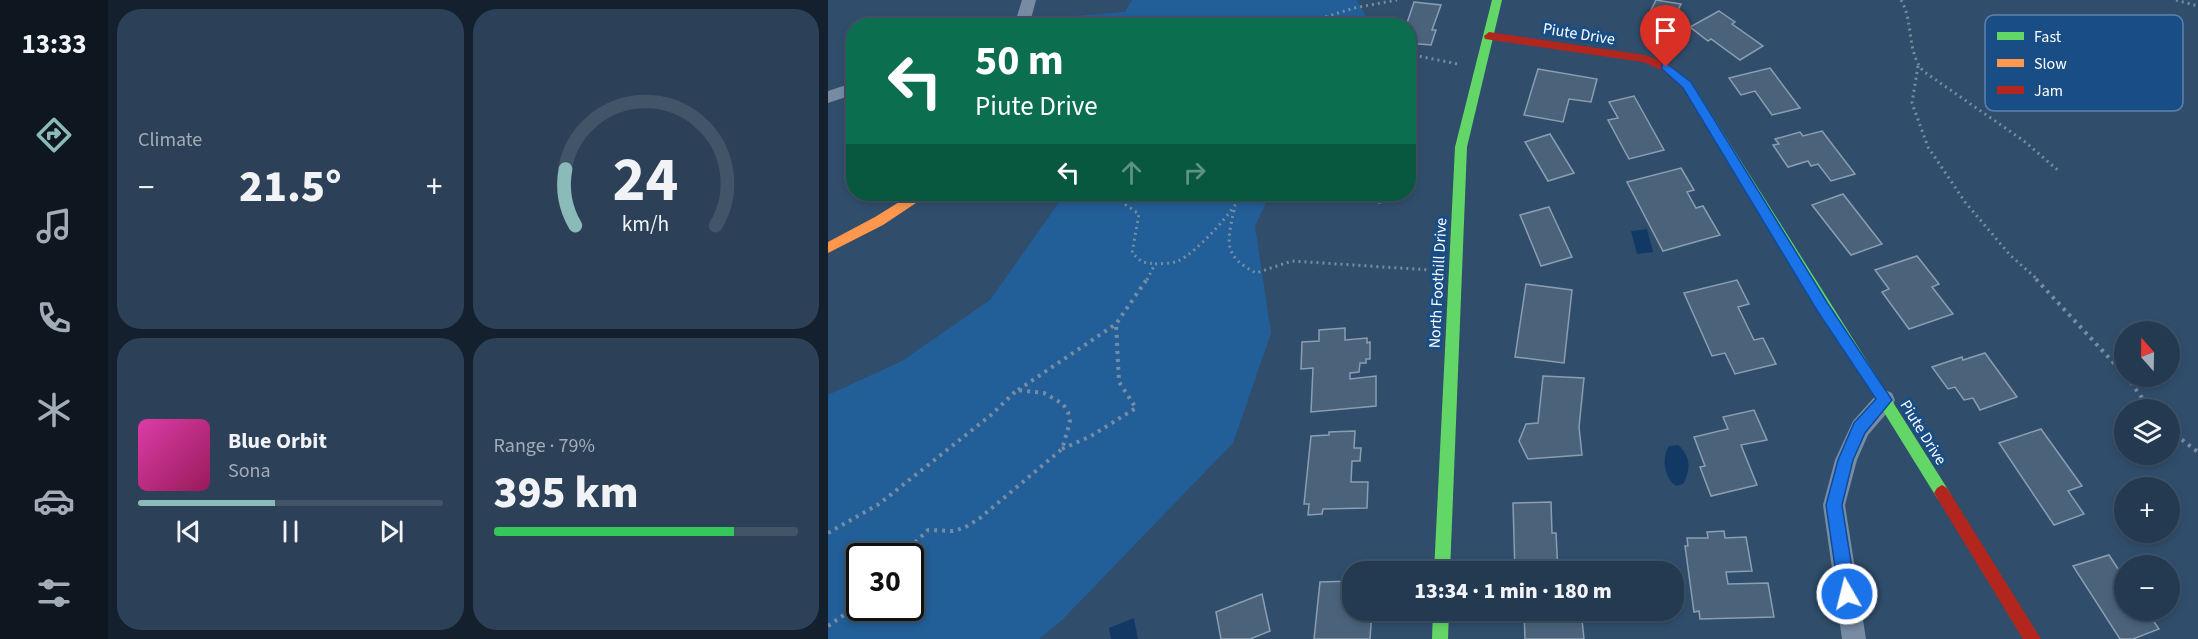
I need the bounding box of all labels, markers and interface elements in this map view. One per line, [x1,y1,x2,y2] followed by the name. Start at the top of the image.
[1640,5,1691,67] pin
[1649,14,1682,47] icon: arrive
[1985,15,2183,111] legend
[1541,17,1617,51] street label: Piute Drive
[21,25,87,64] text: 13:33
[2034,26,2062,48] text: Fast
[975,31,1064,91] text: 50 m
[876,42,954,120] icon: left
[2034,53,2067,75] text: Slow
[2034,80,2063,102] text: Jam
[975,87,1098,126] text: Piute Drive
[33,114,75,156] icon: directions
[138,126,202,154] text: Climate
[613,136,679,225] text: 24
[239,155,342,219] text: 21.5°
[1052,156,1085,189] icon: left
[1115,156,1148,189] icon: ahead
[1178,156,1211,189] icon: right
[138,164,154,211] text: −
[426,164,443,211] text: +
[33,205,75,247] icon: music
[622,209,670,240] text: km/h
[1424,217,1452,349] street label: North Foothill Drive
[33,297,75,339] icon: phone
[2114,321,2180,387] north arrow
[2114,321,2180,621] map controls
[33,389,75,431] icon: climate
[1895,396,1952,469] street label: Piute Drive
[2114,399,2180,465] button: layers
[228,425,327,457] text: Blue Orbit
[494,432,595,460] text: Range · 79%
[228,457,271,485] text: Sona
[494,461,639,525] text: 395 km
[2114,477,2180,543] button: +
[33,480,75,522] icon: car
[172,515,205,548] icon: previous
[274,515,307,548] icon: pause
[375,515,408,548] icon: next
[846,543,924,621] speed limit sign: 30
[2114,555,2180,621] button: −
[1815,562,1879,626] position arrow
[33,572,75,614] icon: filters
[1414,575,1612,607] text: 13:34 · 1 min · 180 m

